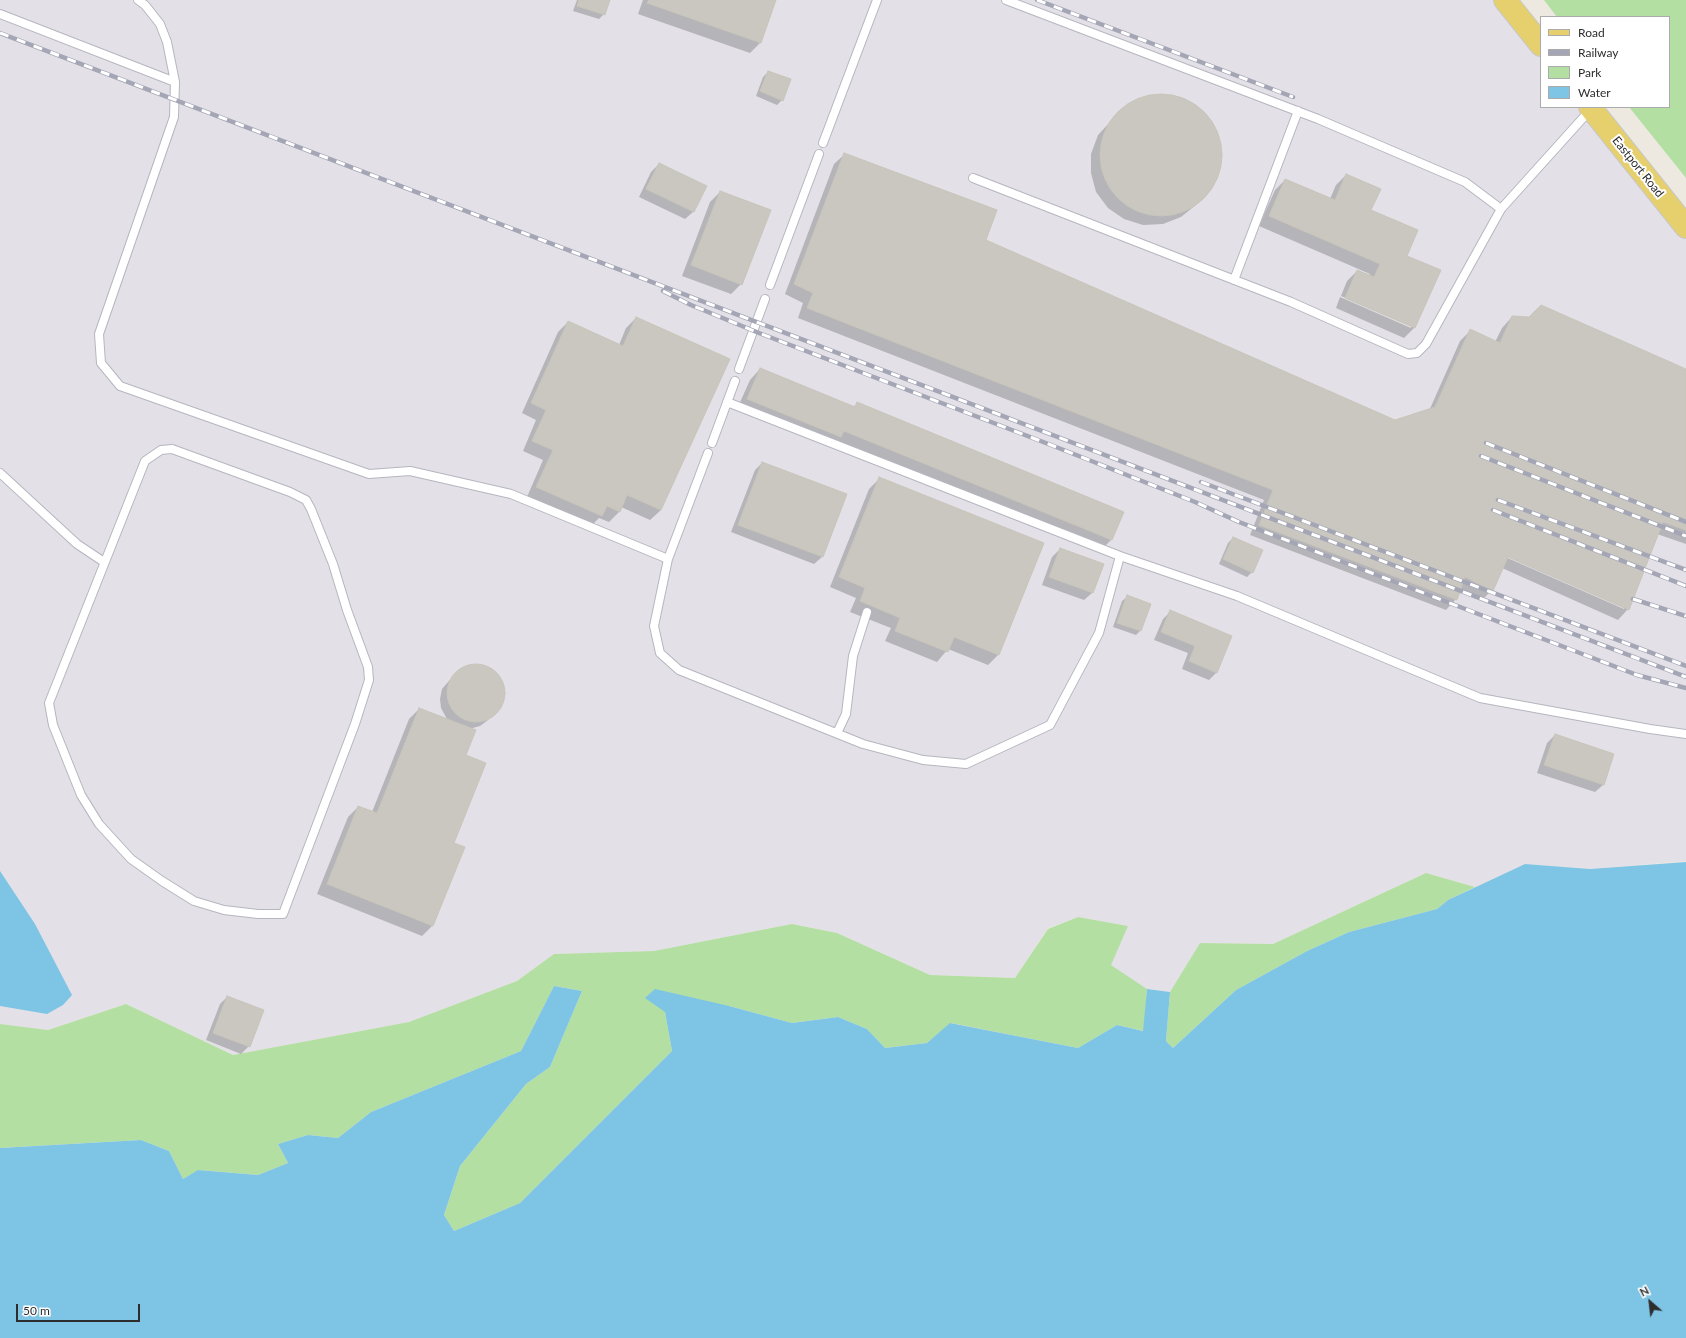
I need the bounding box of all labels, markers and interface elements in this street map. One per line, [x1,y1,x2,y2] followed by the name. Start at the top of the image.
[1540,16,1670,108] legend
[1578,25,1605,40] text: Road
[1578,45,1618,60] text: Railway
[1578,65,1601,80] text: Park
[1578,85,1611,100] text: Water
[1609,134,1667,200] street label: Eastport Road
[1630,1282,1670,1322] north arrow
[1637,1283,1651,1299] text: N
[18,1296,142,1322] scale bar
[23,1303,50,1318] text: 50 m

